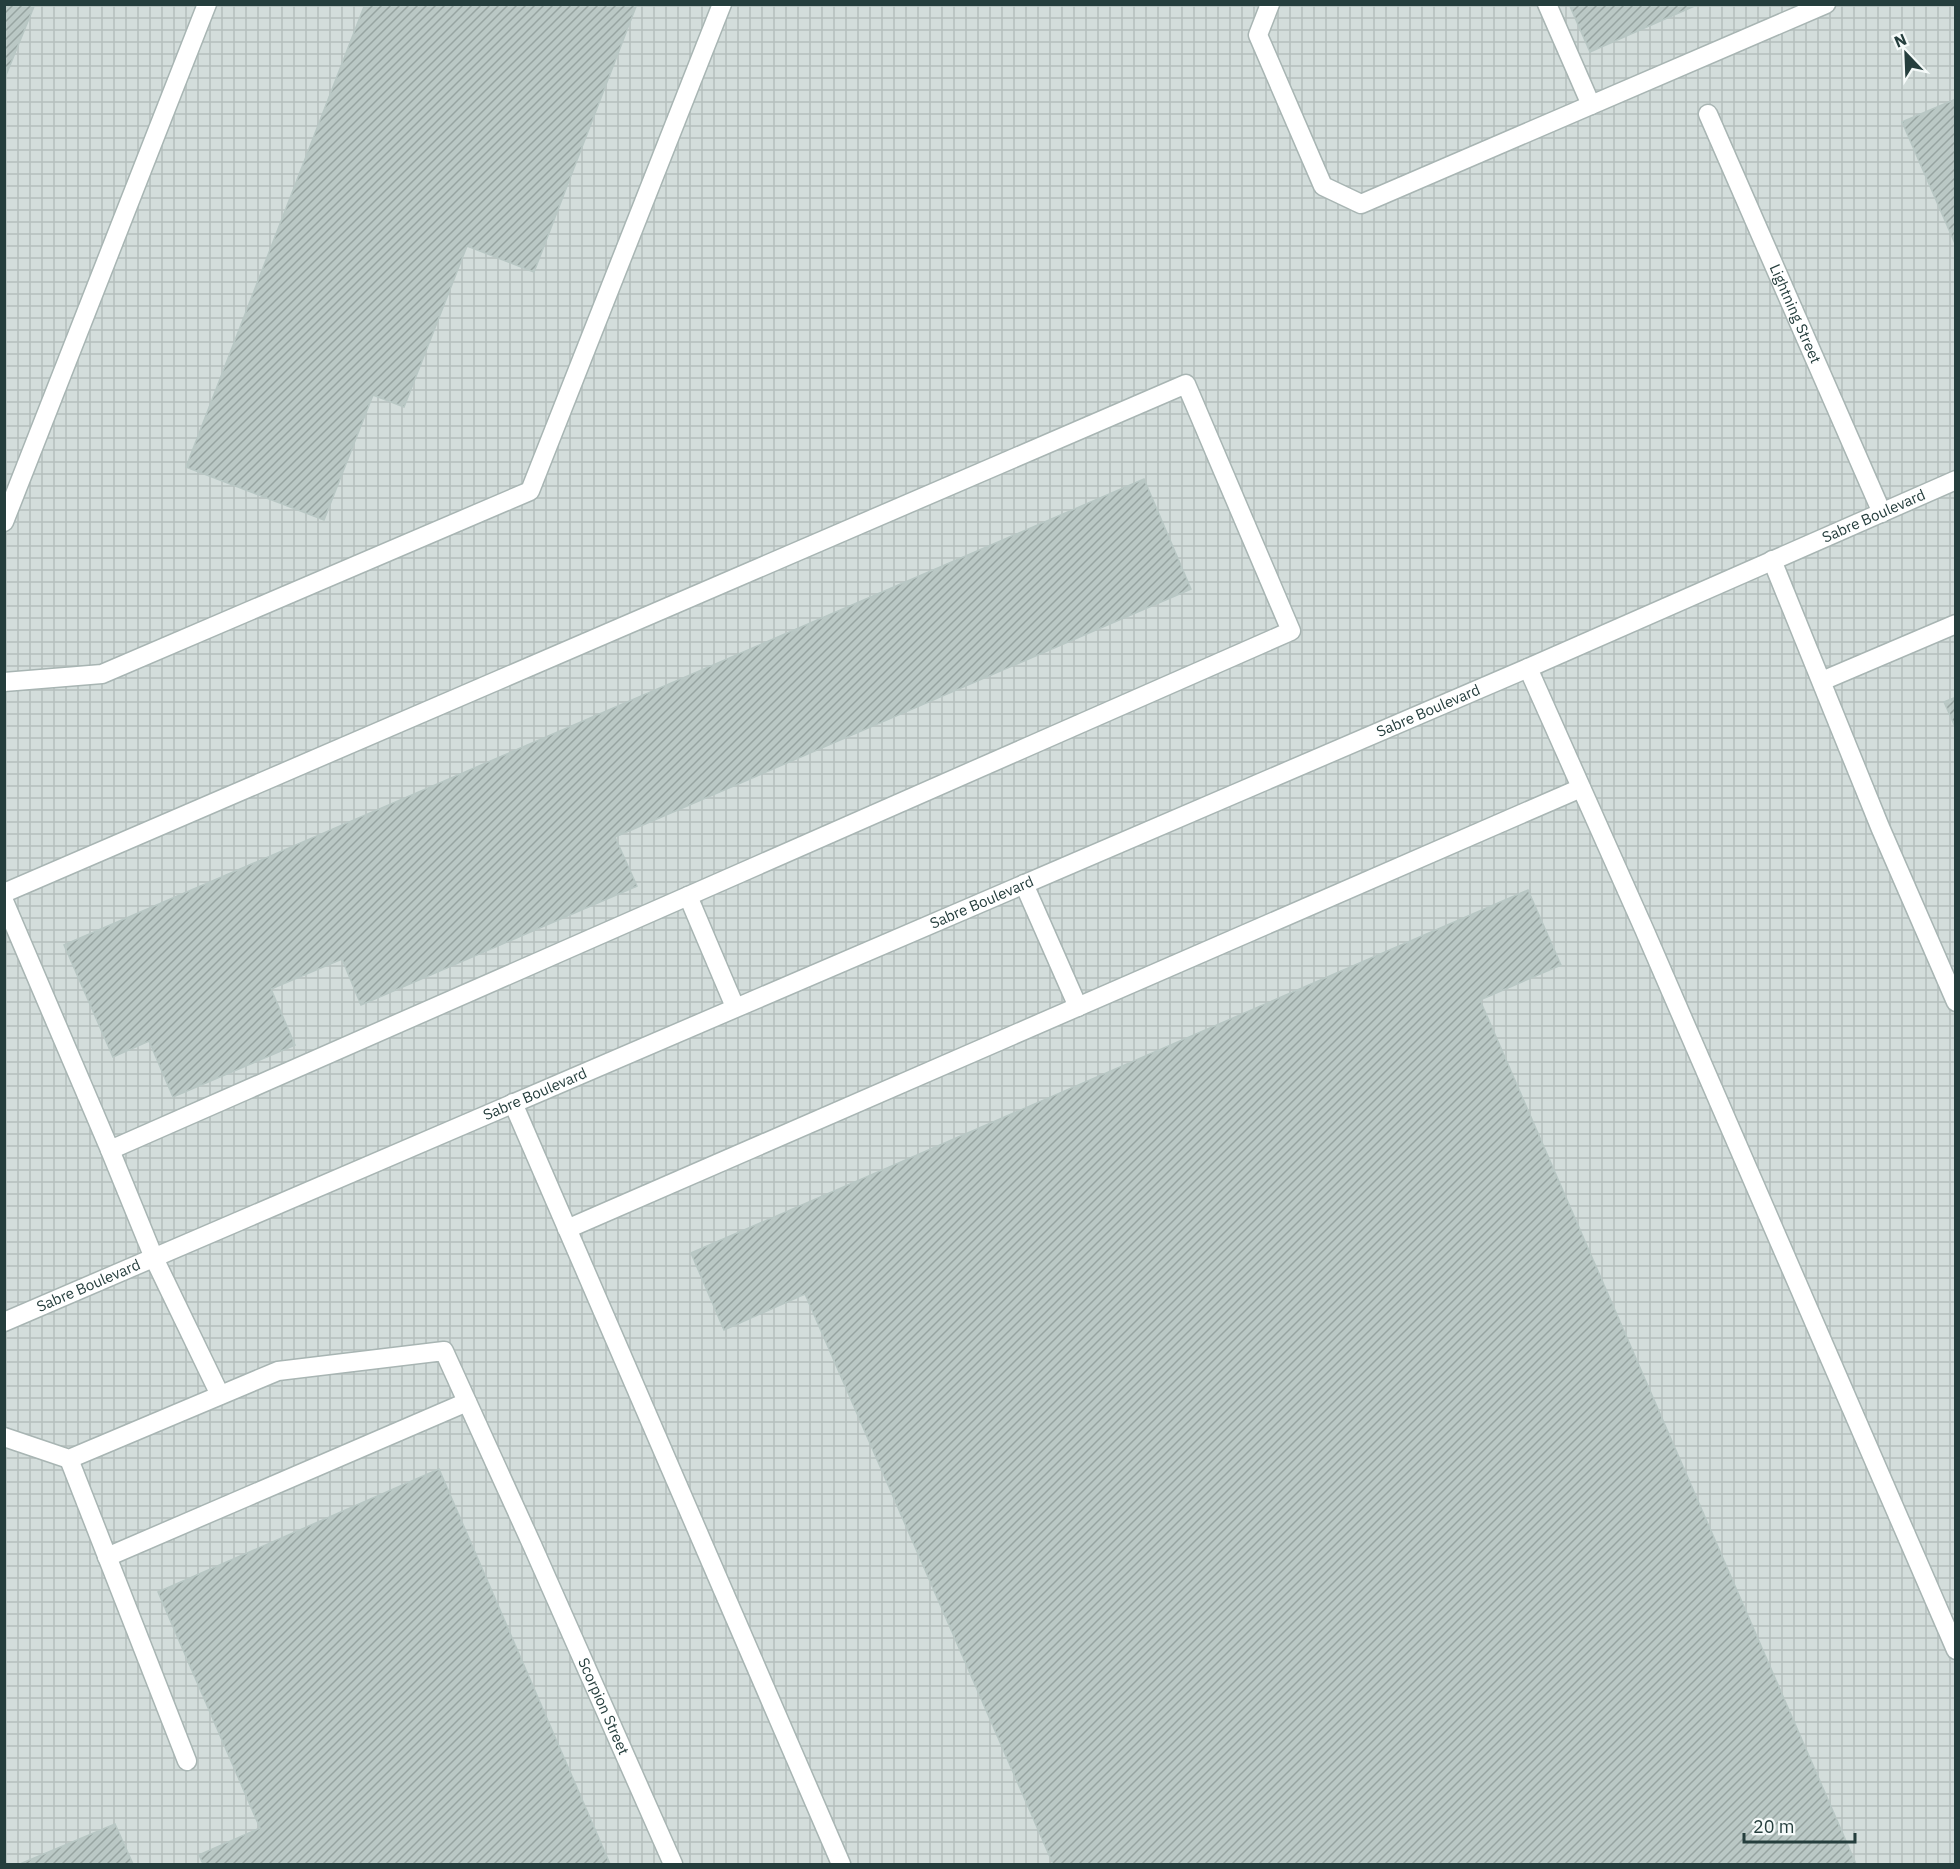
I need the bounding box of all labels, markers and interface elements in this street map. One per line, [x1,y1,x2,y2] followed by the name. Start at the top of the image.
[1876,24,1936,84] north arrow
[1891,29,1909,52] text: N
[1766,261,1826,366] street label: Lightning Street
[1819,485,1928,547] street label: Sabre Boulevard
[1373,680,1483,741] street label: Sabre Boulevard
[927,871,1036,933] street label: Sabre Boulevard
[480,1063,590,1124] street label: Sabre Boulevard
[34,1255,143,1316] street label: Sabre Boulevard
[574,1655,634,1758] street label: Scorpion Street
[1744,1806,1855,1844] scale bar
[1753,1815,1795,1838] text: 20 m

